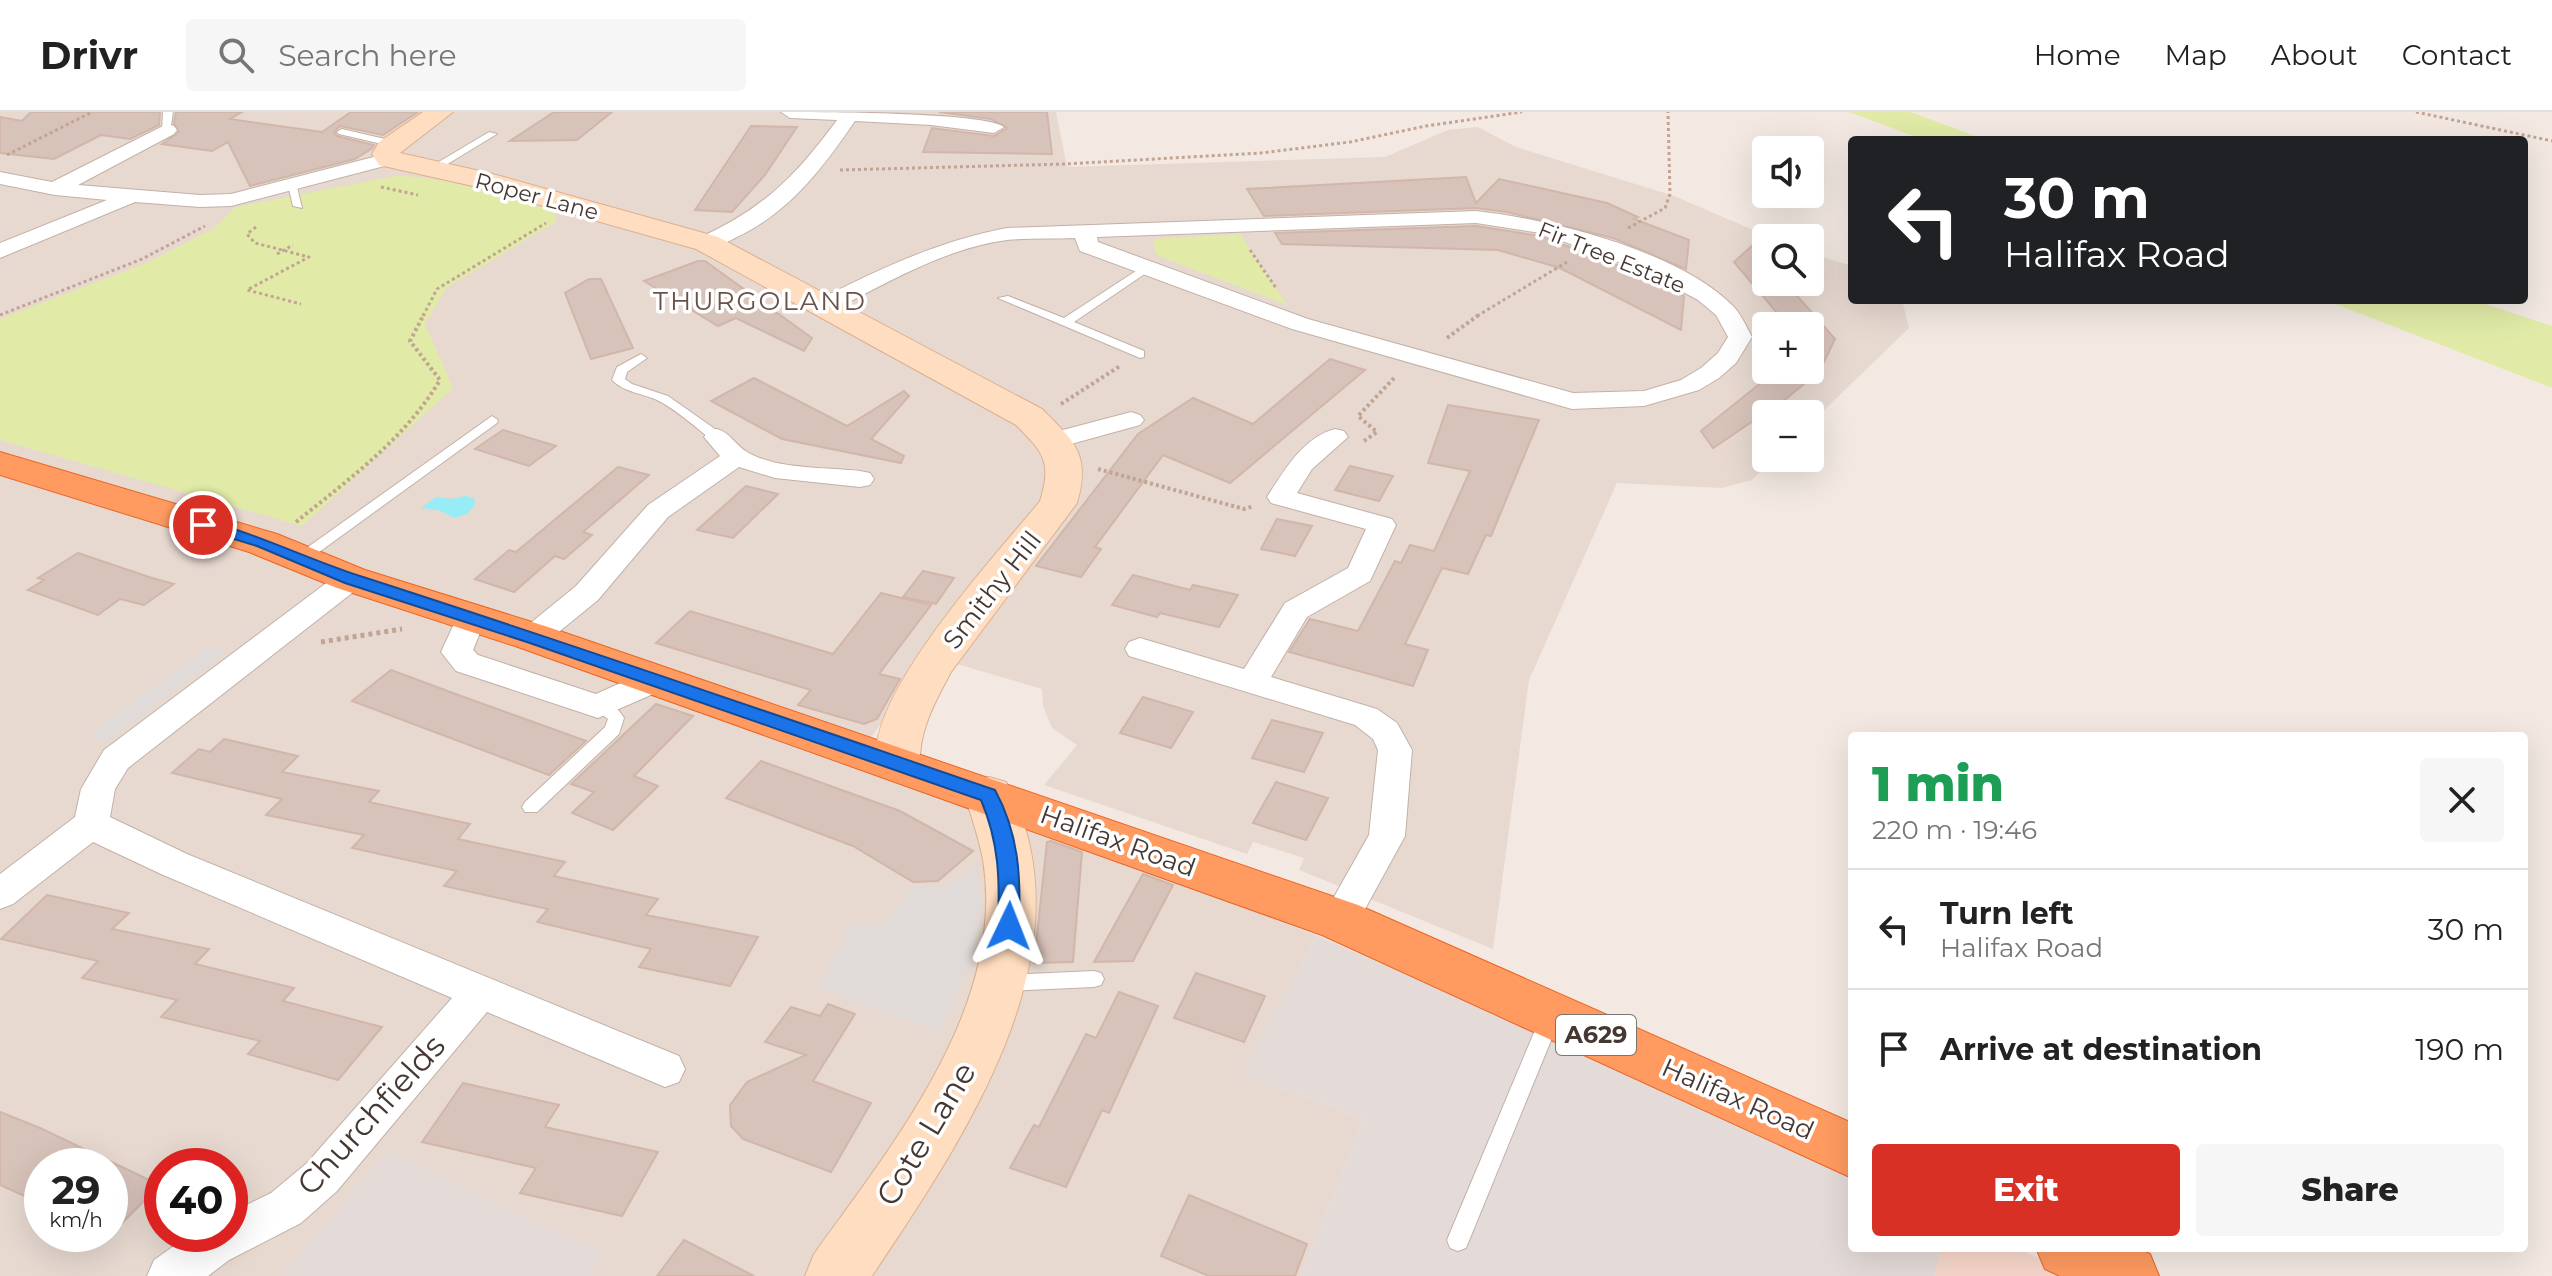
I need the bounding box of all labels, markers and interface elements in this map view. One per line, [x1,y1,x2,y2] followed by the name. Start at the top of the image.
[186,19,746,91] search box
[40,32,138,79] text: Drivr
[214,33,258,77] icon: search
[278,37,457,74] text: Search here
[2034,38,2121,72] text: Home
[2165,38,2227,72] text: Map
[2271,38,2358,72] text: About
[2402,38,2512,72] text: Contact
[1752,136,1824,472] map controls
[1752,136,1824,208] button: sound
[2004,164,2150,232] text: 30 m
[472,167,602,226] street label: Roper Lane
[1872,168,1976,272] icon: left
[1534,216,1689,299] street label: Fir Tree Estate
[1752,224,1824,296] button: search
[2004,232,2230,276] text: Halifax Road
[653,285,867,317] district label: THURGOLAND
[1752,312,1824,384] button: +
[1752,400,1824,472] button: −
[169,491,237,559] pin
[181,503,225,547] icon: arrive
[936,525,1048,655] street label: Smithy Hill
[1872,755,2004,813] text: 1 min
[2420,758,2504,842] button: close
[1036,798,1200,884] street label: Halifax Road
[1872,814,2037,846] text: 220 m · 19:46
[967,884,1051,968] position arrow
[1940,895,2073,932] text: Turn left
[1872,907,1916,951] icon: left
[2428,911,2504,948] text: 30 m
[1940,932,2103,964] text: Halifax Road
[1556,1015,1636,1055] road number: A629
[288,1026,453,1203] street label: Churchfields
[1872,1027,1916,1071] icon: arrive
[1940,1031,2262,1068] text: Arrive at destination
[2415,1031,2504,1068] text: 190 m
[1657,1051,1819,1147] street label: Halifax Road
[867,1055,984,1213] street label: Cote Lane
[1872,1144,2180,1236] button: Exit
[2196,1144,2504,1236] button: Share
[144,1148,248,1252] speed limit sign: 40
[51,1165,101,1214] text: 29
[49,1208,103,1232] text: km/h

